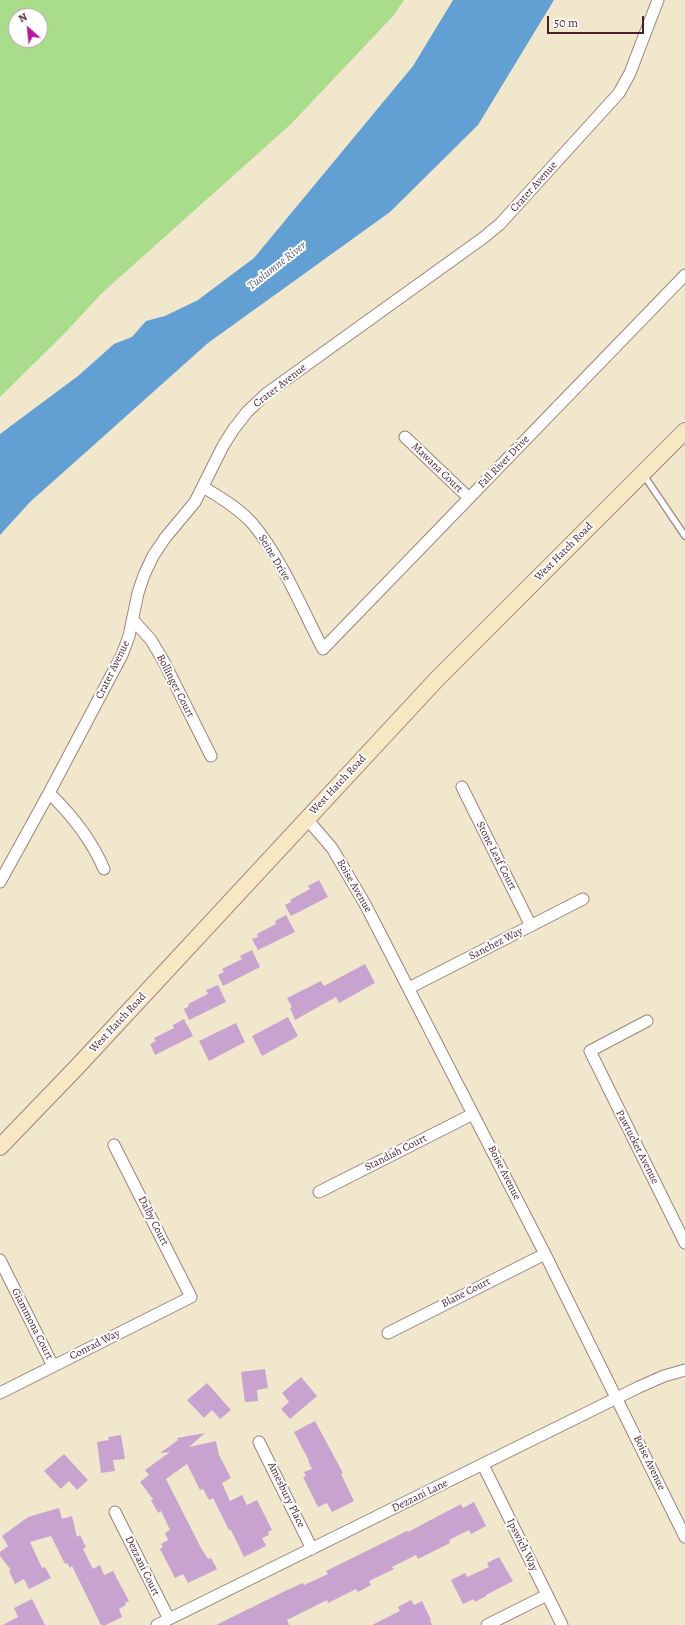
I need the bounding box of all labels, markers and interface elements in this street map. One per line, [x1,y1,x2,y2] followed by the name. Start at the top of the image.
[8,8,48,48] north arrow
[549,8,646,34] scale bar
[16,9,30,26] text: N
[554,15,578,31] text: 50 m
[508,159,560,215] street label: Crater Avenue
[245,239,309,293] water label: Tuolumne River
[251,361,309,411] street label: Crater Avenue
[476,433,532,491] street label: Fall River Drive
[409,440,465,496] street label: Mawana Court
[532,520,596,584] street label: West Hatch Road
[255,533,293,583] street label: Seine Drive
[93,639,133,701] street label: Crater Avenue
[153,652,197,720] street label: Bollinger Court
[307,752,369,818] street label: West Hatch Road
[473,819,519,893] street label: Stone Leaf Court
[333,857,375,915] street label: Boise Avenue
[467,925,525,963] street label: Sanchez Way
[87,990,149,1056] street label: West Hatch Road
[613,1108,661,1186] street label: Pawtucket Avenue
[363,1132,429,1174] street label: Standish Court
[485,1144,523,1202] street label: Boise Avenue
[135,1194,171,1248] street label: Dalby Court
[439,1275,493,1311] street label: Blane Court
[8,1286,56,1362] street label: Giammona Court
[68,1327,122,1363] street label: Conrad Way
[630,1433,668,1493] street label: Boise Avenue
[265,1460,307,1530] street label: Amesbury Place
[390,1477,450,1515] street label: Dezzani Lane
[504,1517,540,1573] street label: Ipswich Way
[122,1534,162,1598] street label: Dezzani Court

